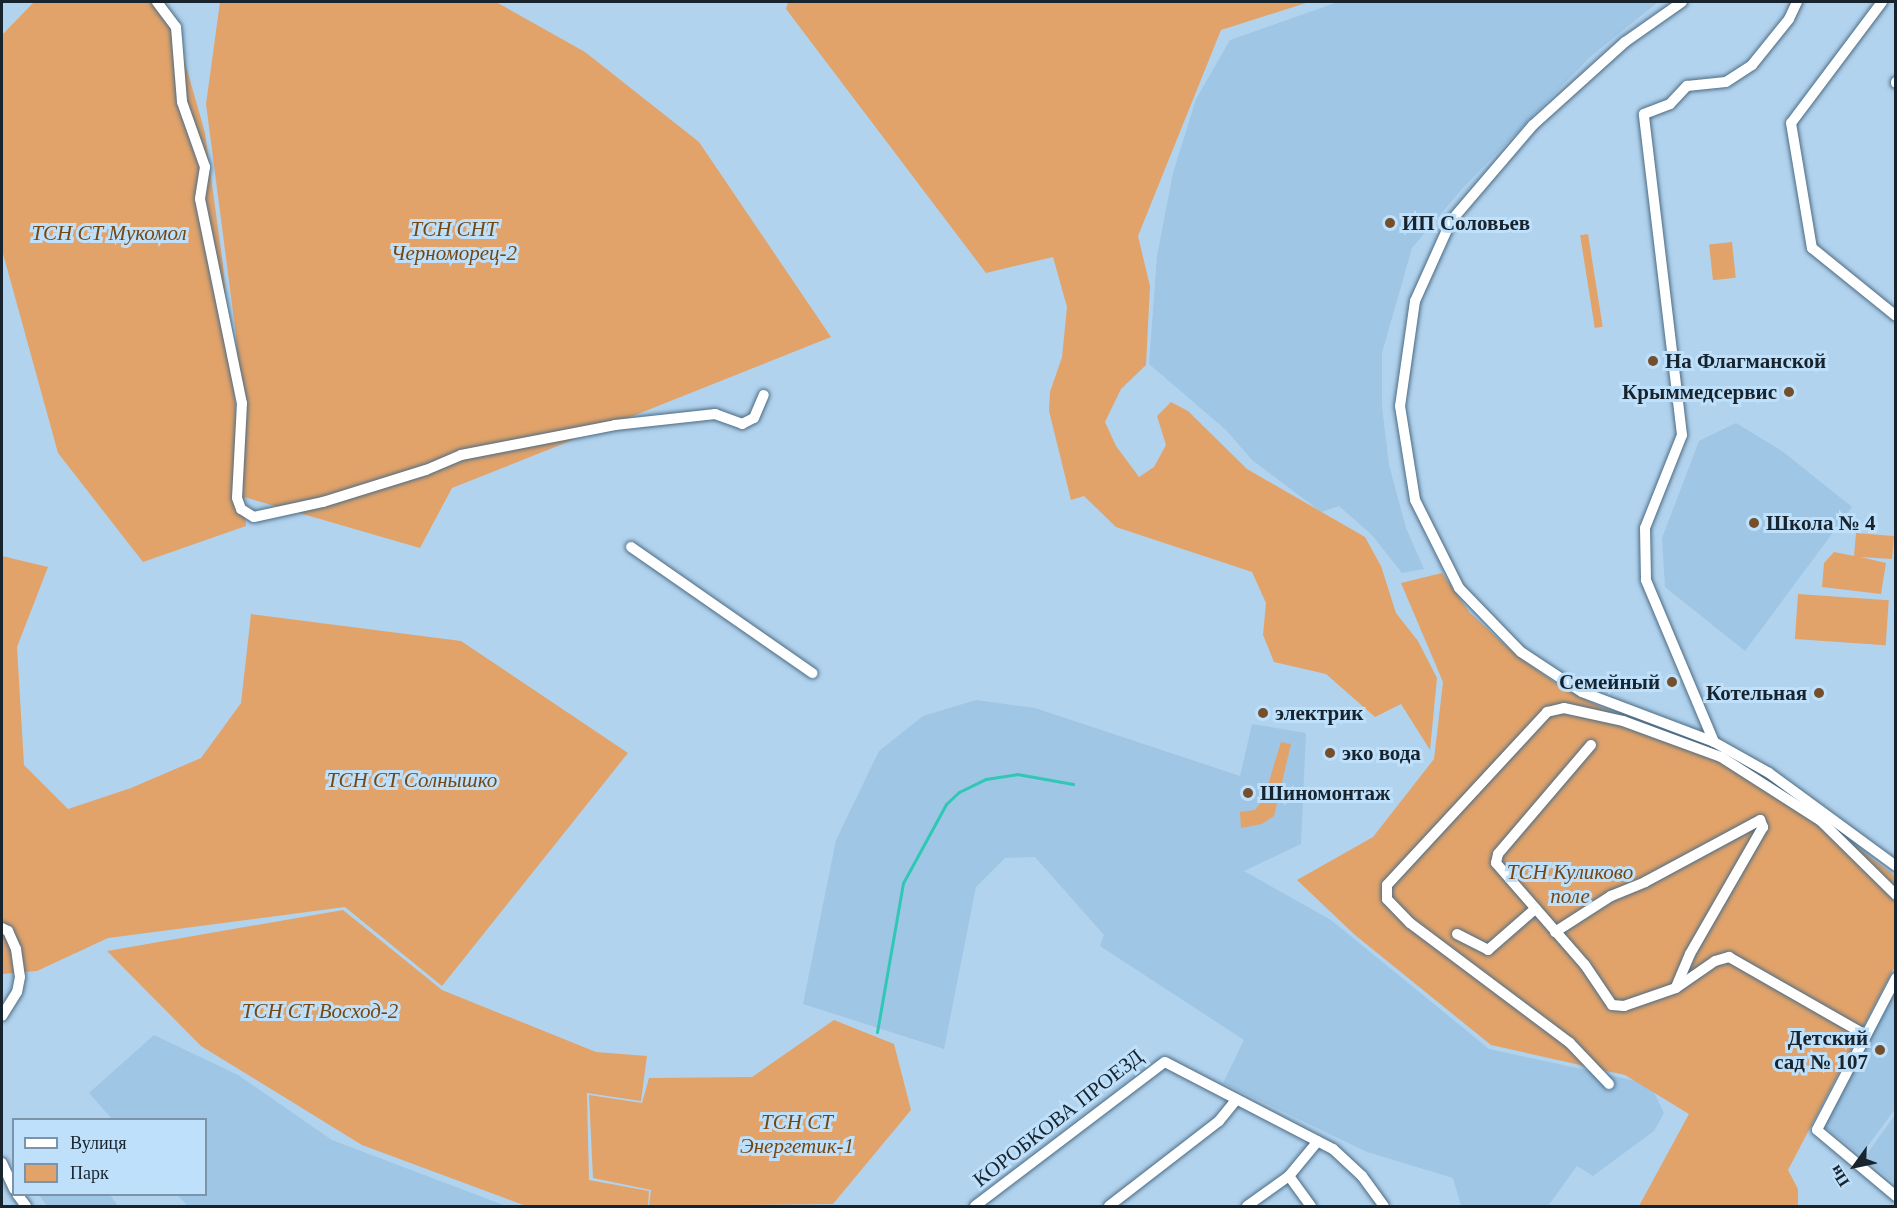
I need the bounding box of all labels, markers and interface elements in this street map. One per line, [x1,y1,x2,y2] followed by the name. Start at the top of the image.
[1402,210,1530,236] place label: ИП Соловьев
[391,216,517,266] park label: ТСН СНТ Черноморец-2
[1383,216,1397,230] marker: ИП Соловьев
[31,220,187,246] park label: ТСН СТ Мукомол
[1665,348,1826,374] place label: На Флагманской
[1646,354,1660,368] marker: На Флагманской
[1622,379,1777,405] place label: Крыммедсервис
[1782,385,1796,399] marker: Крыммедсервис
[1766,510,1875,536] place label: Школа № 4
[1747,516,1761,530] marker: Школа № 4
[1559,669,1660,695] place label: Семейный
[1665,675,1679,689] marker: Семейный
[1706,680,1807,706] place label: Котельная
[1812,686,1826,700] marker: Котельная
[1275,700,1363,726] place label: электрик
[1256,706,1270,720] marker: электрик
[1342,740,1421,766] place label: эко вода
[1323,746,1337,760] marker: эко вода
[327,767,497,793] park label: ТСН СТ Солнышко
[1260,780,1390,806] place label: Шиномонтаж
[1241,786,1255,800] marker: Шиномонтаж
[1507,859,1633,909] park label: ТСН Куликово поле
[242,998,398,1024] park label: ТСН СТ Восход-2
[1774,1025,1868,1075] place label: Детский сад № 107
[1873,1043,1887,1057] marker: Детский сад № 107
[968,1044,1148,1192] street label: КОРОБКОВА ПРОЕЗД
[740,1109,854,1159] park label: ТСН СТ Энергетик-1
[12,1118,207,1196] legend
[70,1133,127,1153] text: Вулиця
[1825,1136,1885,1196] north arrow
[1826,1162,1853,1190] text: Пн
[70,1163,109,1183] text: Парк

